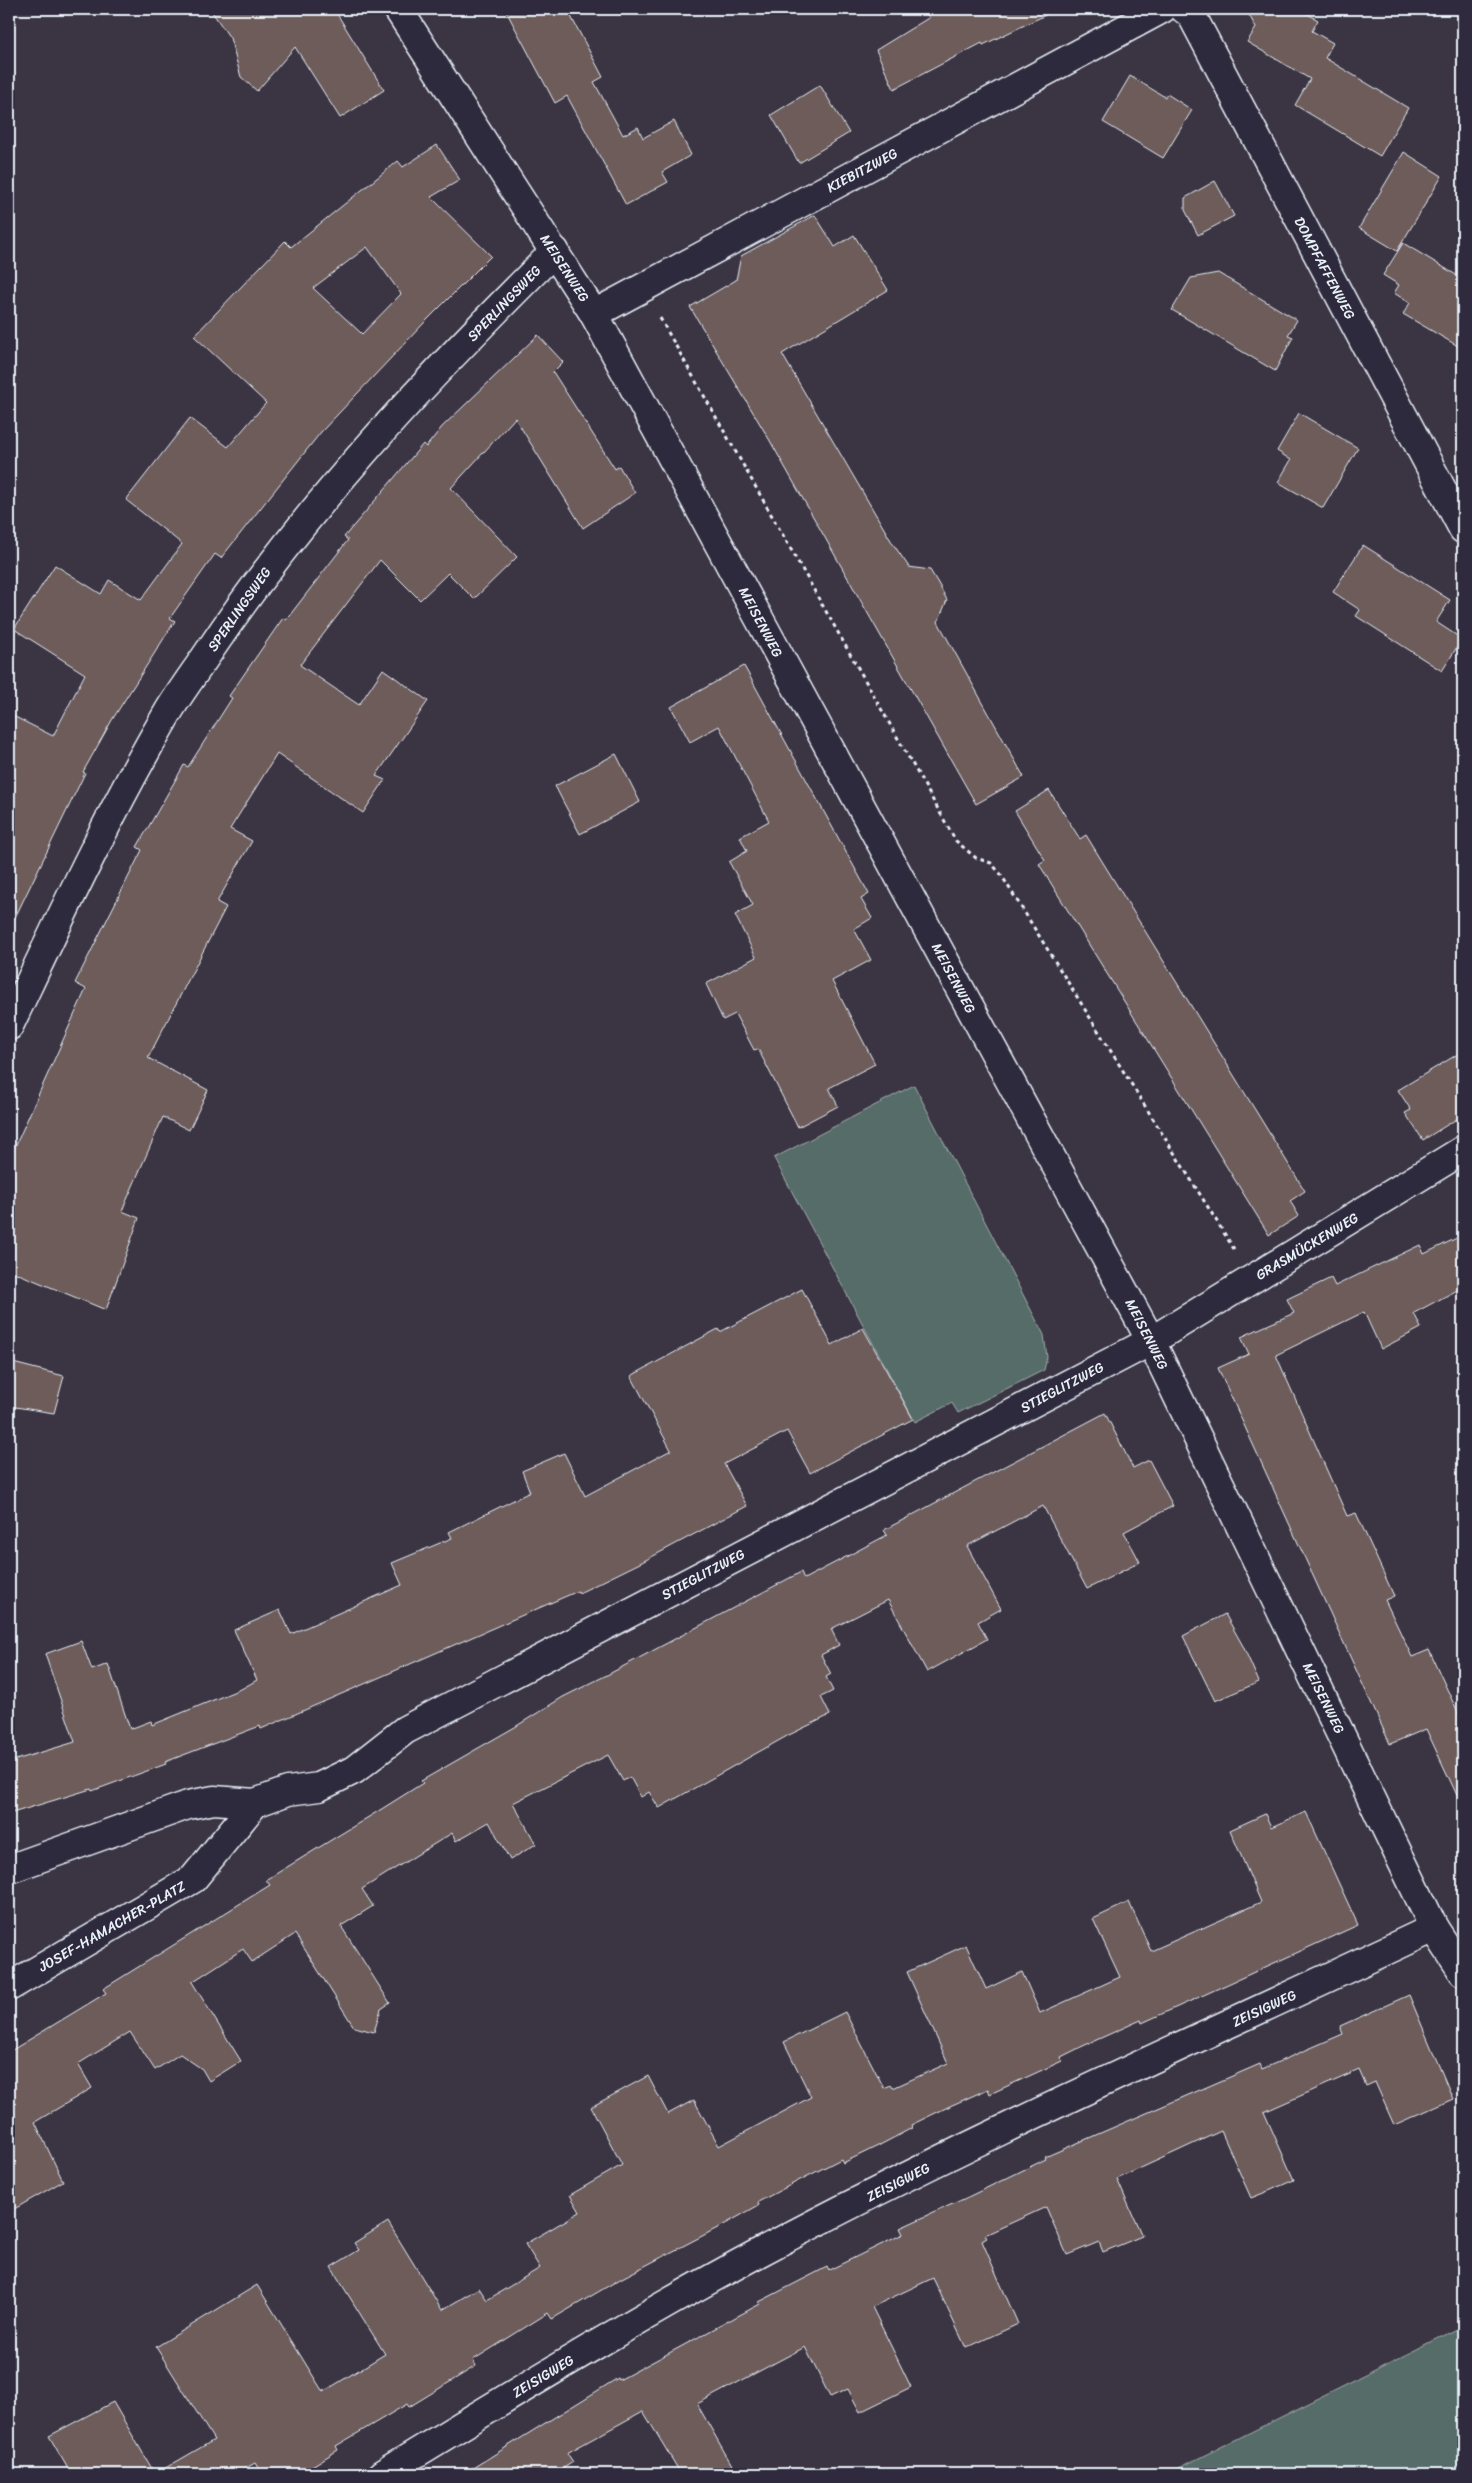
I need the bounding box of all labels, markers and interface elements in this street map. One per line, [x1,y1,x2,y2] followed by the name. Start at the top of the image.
[822,141,903,200] street label: KIEBITZWEG
[1287,212,1362,324] street label: DOMPFAFFENWEG
[533,229,596,308] street label: MEISENWEG
[461,259,548,348] street label: SPERLINGSWEG
[201,561,278,657] street label: SPERLINGSWEG
[731,582,790,662] street label: MEISENWEG
[924,938,983,1018] street label: MEISENWEG
[1251,1206,1364,1287] street label: GRASMÜCKENWEG
[1118,1294,1175,1375] street label: MEISENWEG
[1016,1355,1109,1420] street label: STIEGLITZWEG
[657,1542,750,1607] street label: STIEGLITZWEG
[1295,1658,1352,1739] street label: MEISENWEG
[33,1874,191,1979] street label: JOSEF-HAMACHER-PLATZ
[1228,1982,1301,2034] street label: ZEISIGWEG
[862,2156,935,2209] street label: ZEISIGWEG
[507,2348,579,2405] street label: ZEISIGWEG

